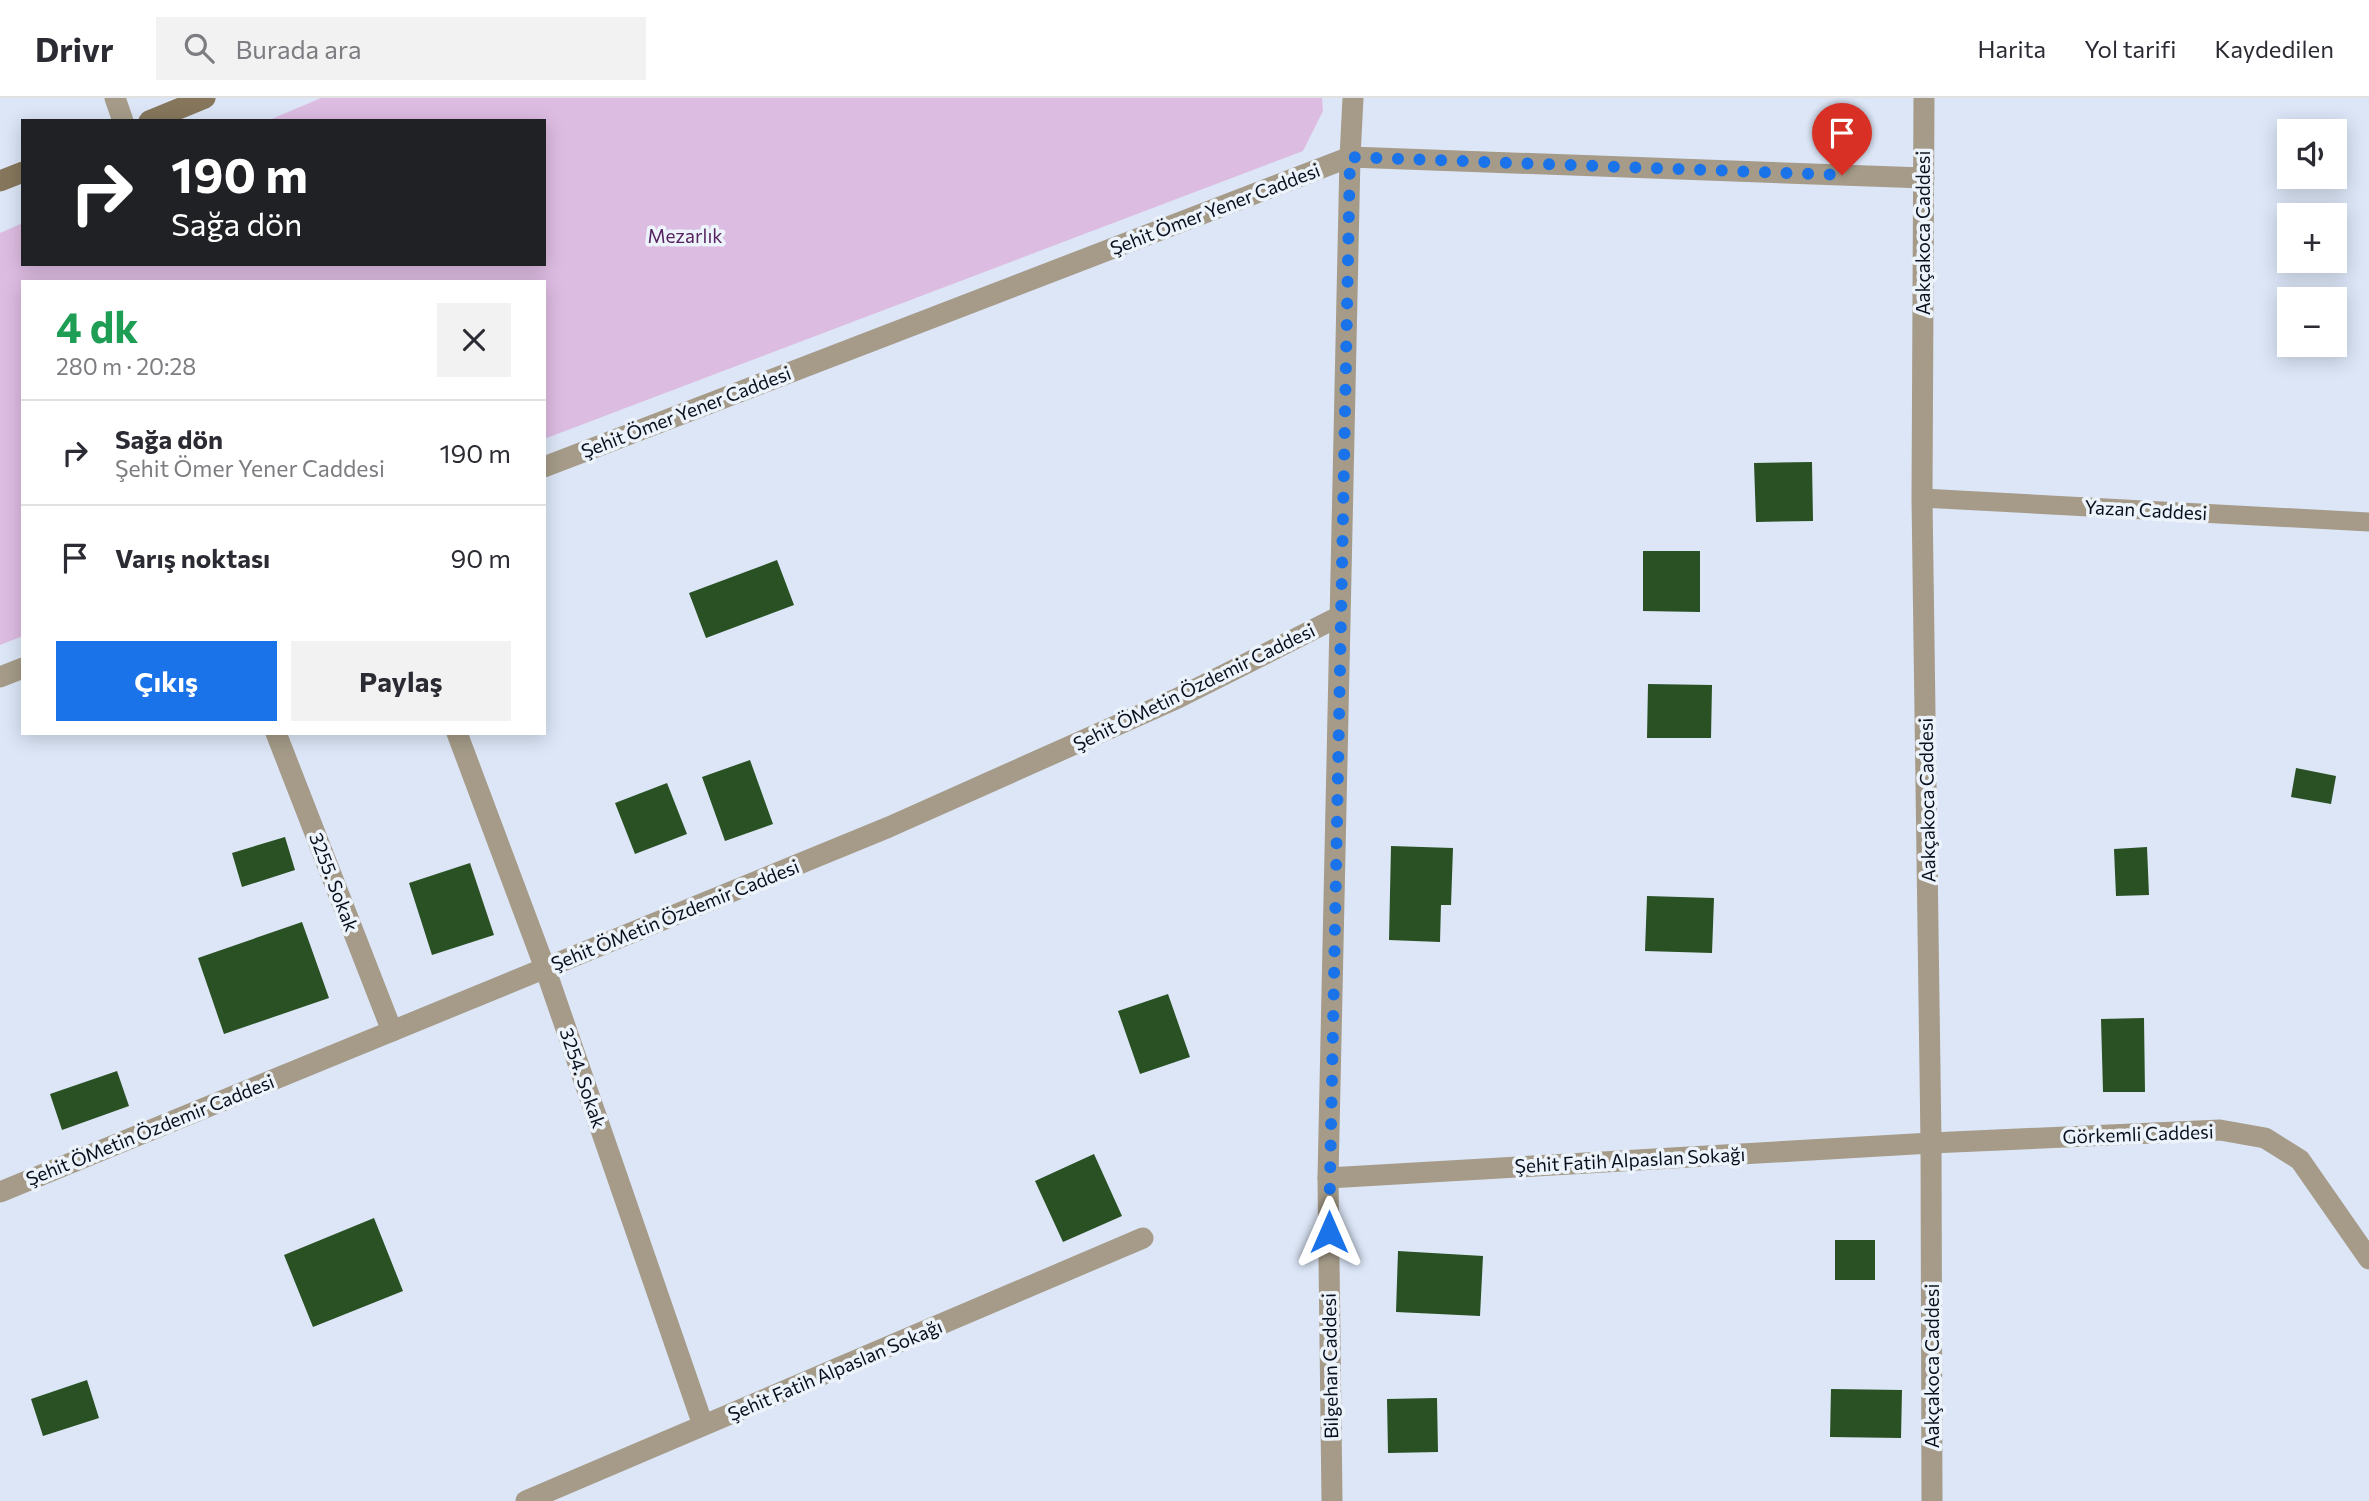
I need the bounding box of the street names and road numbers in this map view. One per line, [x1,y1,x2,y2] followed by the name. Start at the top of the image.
[1911,151,1934,315] street label: Aakçakoca Caddesi
[1107,158,1323,259] street label: Şehit Ömer Yener Caddesi
[578,361,794,462] street label: Şehit Ömer Yener Caddesi
[2084,495,2208,524] street label: Yazan Caddesi
[1069,618,1318,755] street label: Şehit ÖMetin Özdemir Caddesi
[1914,717,1939,883] street label: Aakçakoca Caddesi
[305,829,364,934] street label: 3255. Sokak
[547,854,802,975] street label: Şehit ÖMetin Özdemir Caddesi
[556,1025,611,1131] street label: 3254. Sokak
[22,1069,277,1190] street label: Şehit ÖMetin Özdemir Caddesi
[2062,1119,2214,1148] street label: Görkemli Caddesi
[1514,1142,1746,1177] street label: Şehit Fatih Alpaslan Sokağı
[1920,1284,1943,1448] street label: Aakçakoca Caddesi
[1317,1293,1342,1439] street label: Bilgehan Caddesi
[724,1314,946,1425] street label: Şehit Fatih Alpaslan Sokağı

